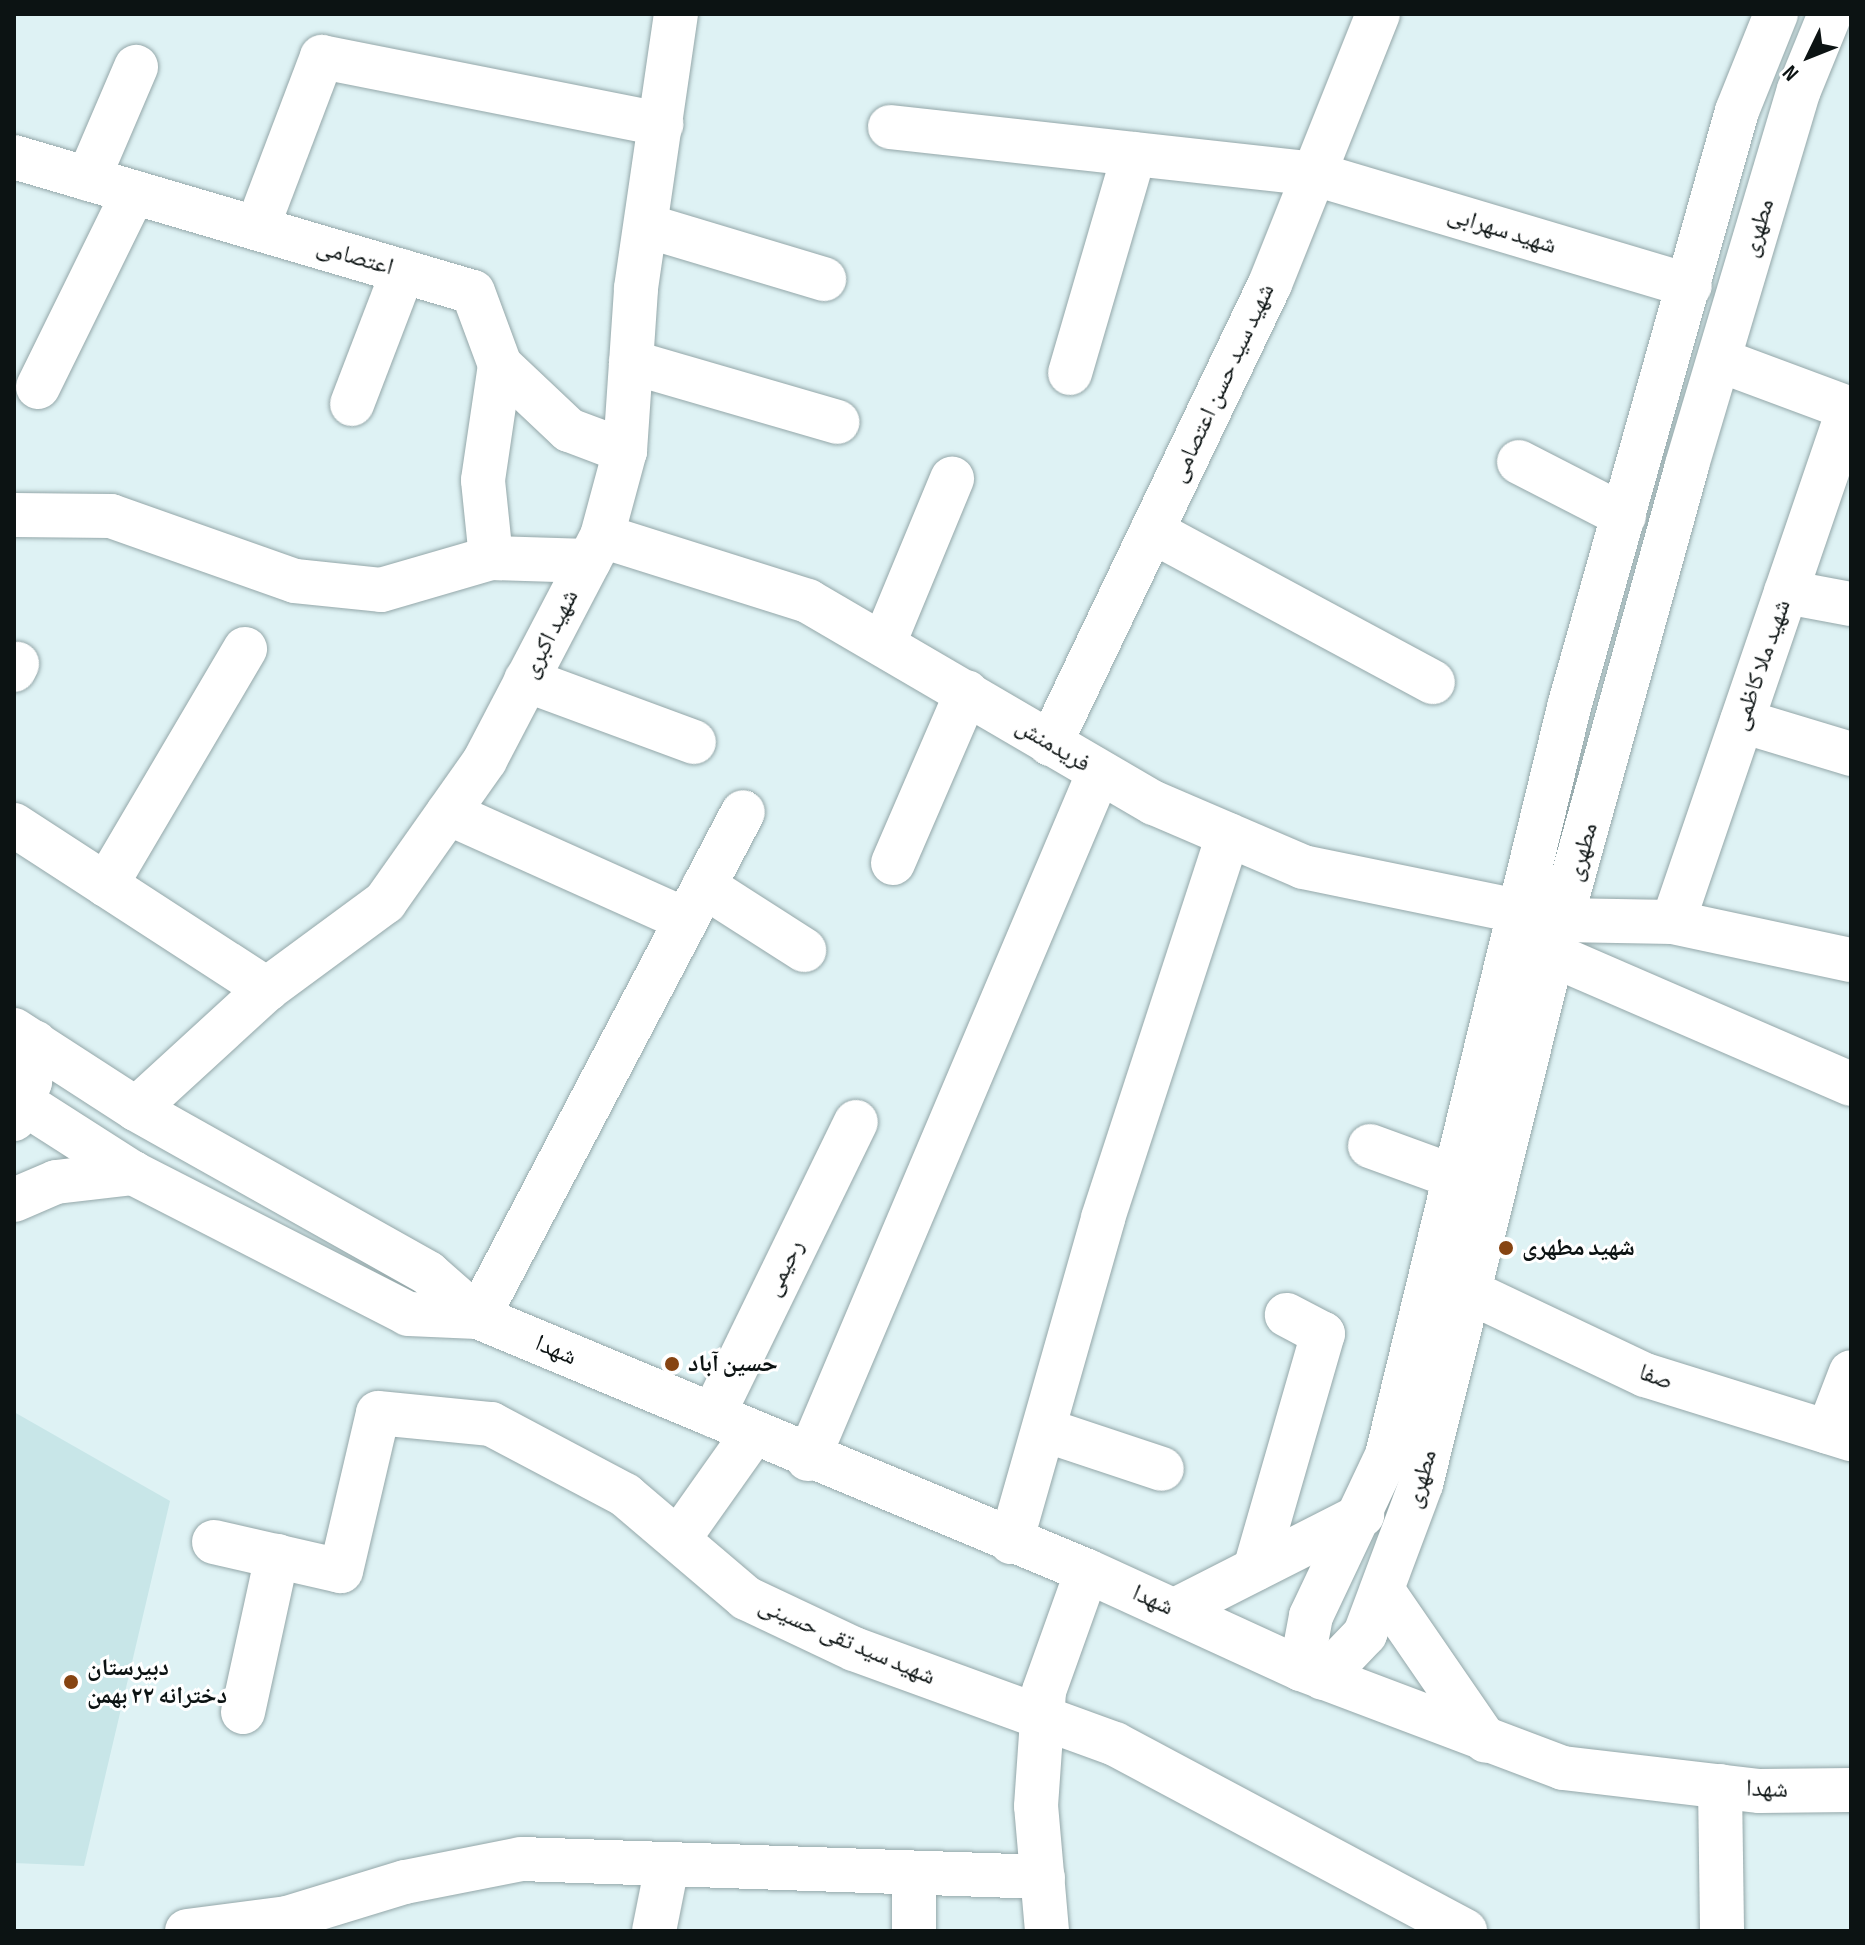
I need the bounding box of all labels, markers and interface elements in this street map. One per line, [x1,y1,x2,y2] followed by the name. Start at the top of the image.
[1769,16,1849,96] north arrow
[1777,59,1805,86] text: N
[1736,195,1780,261] street label: مطهری
[1444,200,1560,260] street label: شهید سهرابی
[313,232,397,282] street label: اعتصامی
[1163,279,1281,487] street label: شهید سید حسن اعتصامی
[515,585,585,683] street label: شهید اکبری
[1725,596,1797,734] street label: شهید ملا کاظمی
[1011,712,1095,778] street label: فریدمنش
[1560,819,1604,885] street label: مطهری
[1522,1234,1635,1262] place label: شهید مطهری
[758,1235,810,1301] street label: رحیمی
[1497,1239,1515,1257] marker: شهید مطهری
[531,1329,581,1371] street label: شهدا
[688,1350,778,1378] place label: حسین آباد
[663,1355,681,1373] marker: حسین آباد
[1635,1358,1677,1396] street label: صفا
[1399,1446,1443,1512] street label: مطهری
[1128,1578,1178,1622] street label: شهدا
[754,1591,940,1691] street label: شهید سید تقی حسینی
[87,1654,227,1710] place label: دبیرستان دخترانه ۲۲ بهمن
[62,1673,80,1691] marker: دبیرستان دخترانه ۲۲ بهمن
[1745,1774,1789,1804] street label: شهدا

